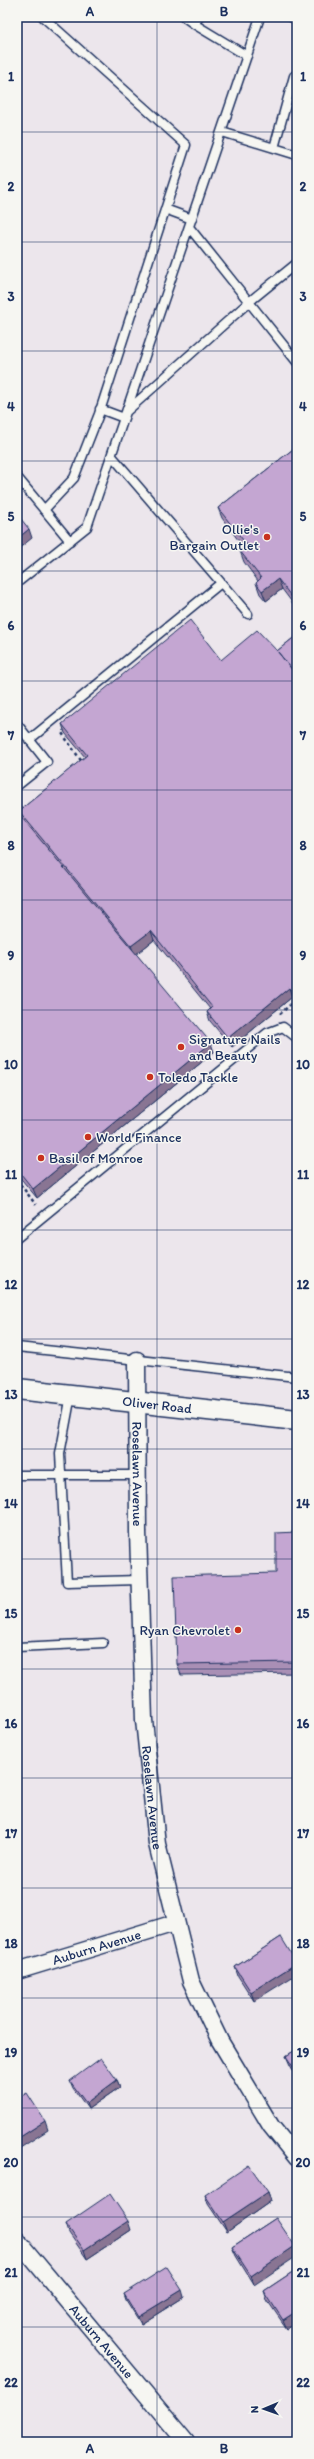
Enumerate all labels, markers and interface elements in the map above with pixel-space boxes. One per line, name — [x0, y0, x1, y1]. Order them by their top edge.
text: A — [85, 4, 95, 19]
text: B — [220, 4, 229, 19]
text: 1 — [8, 69, 14, 84]
text: 1 — [300, 69, 306, 84]
text: 2 — [8, 179, 15, 194]
text: 2 — [300, 179, 307, 194]
text: 3 — [7, 289, 15, 304]
text: 3 — [299, 289, 307, 304]
text: 4 — [7, 399, 15, 414]
text: 4 — [299, 399, 307, 414]
text: 5 — [8, 509, 15, 524]
text: 5 — [300, 509, 307, 524]
place label: Ollie's Bargain Outlet — [169, 521, 259, 554]
marker: Ollie's Bargain Outlet — [262, 532, 272, 542]
text: 6 — [8, 618, 15, 633]
text: 6 — [300, 618, 307, 633]
text: 7 — [7, 728, 15, 743]
text: 7 — [299, 728, 307, 743]
text: 8 — [7, 838, 15, 853]
text: 8 — [299, 838, 307, 853]
text: 9 — [8, 948, 15, 963]
text: 9 — [300, 948, 307, 963]
place label: Signature Nails and Beauty — [189, 1031, 281, 1064]
marker: Signature Nails and Beauty — [176, 1042, 186, 1052]
text: 10 — [4, 1057, 18, 1072]
text: 10 — [296, 1057, 310, 1072]
place label: Toledo Tackle — [158, 1069, 239, 1086]
marker: Toledo Tackle — [145, 1072, 155, 1082]
place label: World Finance — [96, 1129, 182, 1146]
marker: World Finance — [83, 1132, 93, 1142]
place label: Basil of Monroe — [49, 1150, 143, 1167]
marker: Basil of Monroe — [36, 1153, 46, 1163]
text: 11 — [5, 1167, 17, 1182]
text: 11 — [297, 1167, 309, 1182]
text: 12 — [5, 1277, 18, 1292]
text: 12 — [297, 1277, 310, 1292]
text: 13 — [4, 1387, 18, 1402]
text: 13 — [296, 1387, 310, 1402]
street label: Oliver Road — [121, 1393, 193, 1417]
street label: Roselawn Avenue — [128, 1422, 146, 1527]
text: 14 — [4, 1496, 18, 1511]
text: 14 — [296, 1496, 310, 1511]
text: 15 — [5, 1606, 18, 1621]
text: 15 — [297, 1606, 310, 1621]
place label: Ryan Chevrolet — [139, 1622, 230, 1639]
marker: Ryan Chevrolet — [233, 1625, 243, 1635]
text: 16 — [5, 1716, 18, 1731]
text: 16 — [297, 1716, 310, 1731]
street label: Roselawn Avenue — [138, 1745, 166, 1852]
text: 17 — [5, 1826, 18, 1841]
text: 17 — [297, 1826, 310, 1841]
street label: Auburn Avenue — [50, 1926, 143, 1969]
text: 18 — [4, 1936, 18, 1951]
text: 18 — [296, 1936, 310, 1951]
text: 19 — [5, 2045, 18, 2060]
text: 19 — [297, 2045, 310, 2060]
text: 20 — [4, 2155, 18, 2170]
text: 20 — [296, 2155, 310, 2170]
text: 21 — [5, 2265, 17, 2280]
text: 21 — [297, 2265, 309, 2280]
street label: Auburn Avenue — [65, 2301, 138, 2382]
text: 22 — [4, 2375, 18, 2390]
text: 22 — [296, 2375, 310, 2390]
north arrow — [244, 2389, 284, 2429]
text: N — [248, 2405, 261, 2413]
text: A — [85, 2441, 95, 2456]
text: B — [220, 2441, 229, 2456]

